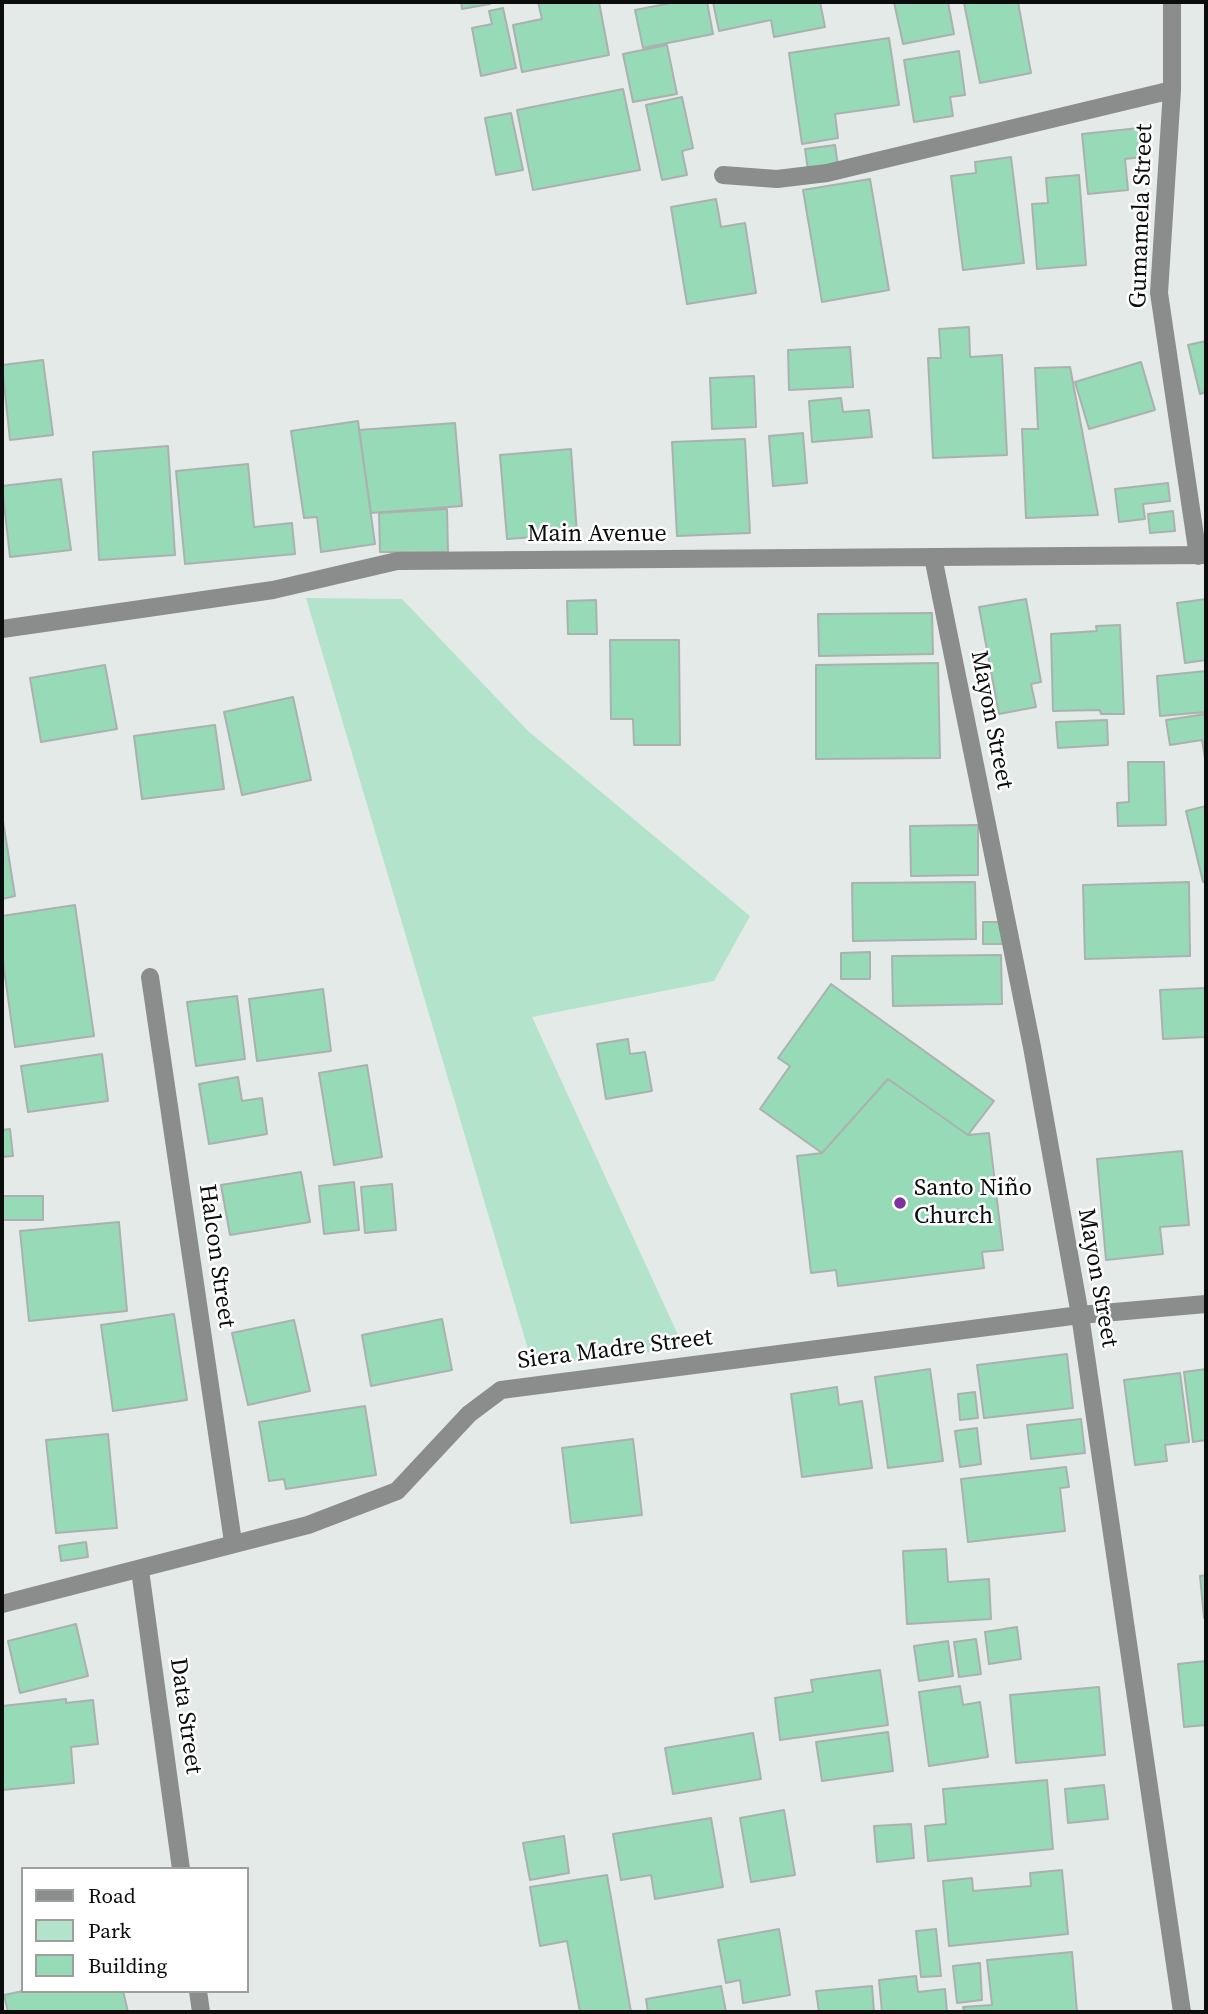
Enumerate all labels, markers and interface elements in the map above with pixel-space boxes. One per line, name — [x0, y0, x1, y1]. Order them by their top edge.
street label: Gumamela Street — [1124, 123, 1160, 309]
street label: Main Avenue — [527, 521, 667, 549]
street label: Mayon Street — [963, 648, 1019, 792]
place label: Santo Niño Church — [914, 1175, 1032, 1231]
street label: Halcon Street — [192, 1182, 240, 1330]
marker: Santo Niño Church — [892, 1195, 908, 1211]
street label: Mayon Street — [1071, 1206, 1123, 1350]
street label: Siera Madre Street — [516, 1324, 714, 1376]
street label: Data Street — [163, 1656, 207, 1776]
legend — [21, 1867, 248, 1993]
text: Road — [88, 1881, 136, 1910]
text: Park — [88, 1916, 131, 1945]
text: Building — [88, 1951, 167, 1980]

